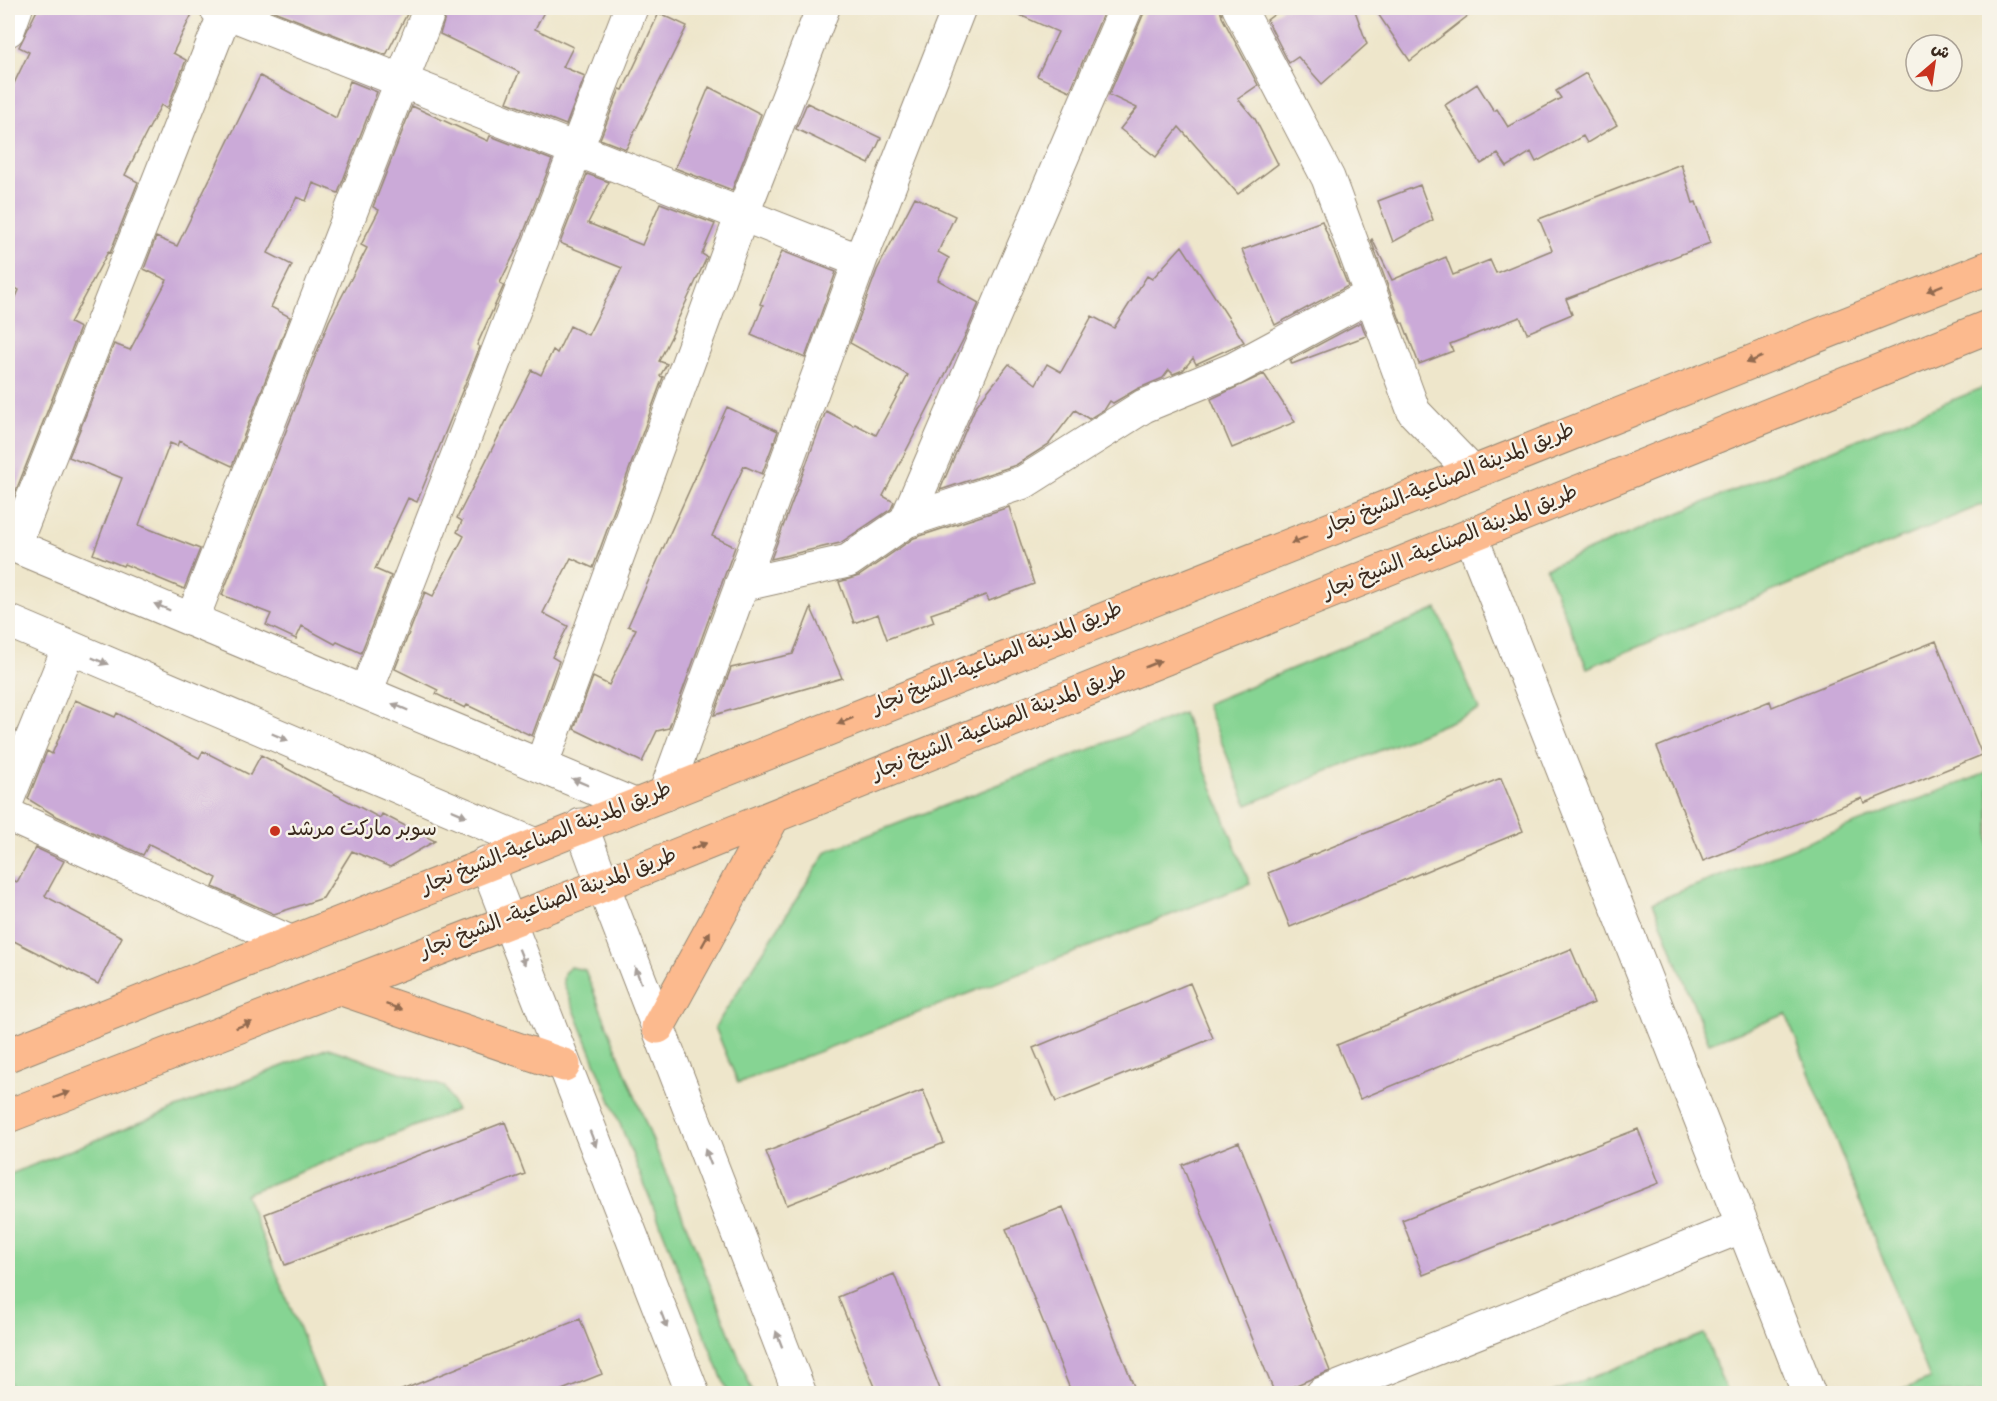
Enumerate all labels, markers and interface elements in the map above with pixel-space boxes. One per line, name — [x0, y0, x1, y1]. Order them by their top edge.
north arrow — [1904, 33, 1964, 93]
text: ش — [1927, 40, 1952, 66]
one-way arrow — [1926, 284, 1944, 293]
one-way arrow — [1745, 356, 1763, 365]
street label: طريق المدينة الصناعية-الشيخ نجار — [1319, 419, 1579, 544]
street label: طريق المدينة الصناعية- الشيخ نجار — [1318, 481, 1582, 608]
one-way arrow — [1290, 535, 1308, 545]
street label: طريق المدينة الصناعية-الشيخ نجار — [867, 598, 1127, 723]
one-way arrow — [152, 602, 170, 612]
one-way arrow — [91, 657, 109, 666]
one-way arrow — [1144, 658, 1162, 668]
street label: طريق المدينة الصناعية- الشيخ نجار — [867, 662, 1131, 789]
one-way arrow — [390, 702, 408, 712]
one-way arrow — [836, 717, 854, 726]
one-way arrow — [271, 732, 289, 742]
one-way arrow — [570, 777, 588, 787]
street label: طريق المدينة الصناعية-الشيخ نجار — [416, 778, 676, 903]
one-way arrow — [451, 808, 469, 818]
place label: سوبر ماركت مرشد — [287, 819, 437, 844]
marker: سوبر ماركت مرشد — [268, 824, 282, 838]
one-way arrow — [690, 841, 708, 850]
street label: طريق المدينة الصناعية- الشيخ نجار — [415, 844, 681, 966]
one-way arrow — [701, 930, 711, 947]
one-way arrow — [517, 949, 527, 967]
one-way arrow — [632, 966, 642, 984]
one-way arrow — [385, 1003, 403, 1012]
one-way arrow — [235, 1019, 253, 1029]
one-way arrow — [53, 1090, 71, 1099]
one-way arrow — [589, 1130, 598, 1148]
one-way arrow — [703, 1148, 712, 1166]
one-way arrow — [659, 1312, 669, 1330]
one-way arrow — [773, 1330, 783, 1348]

